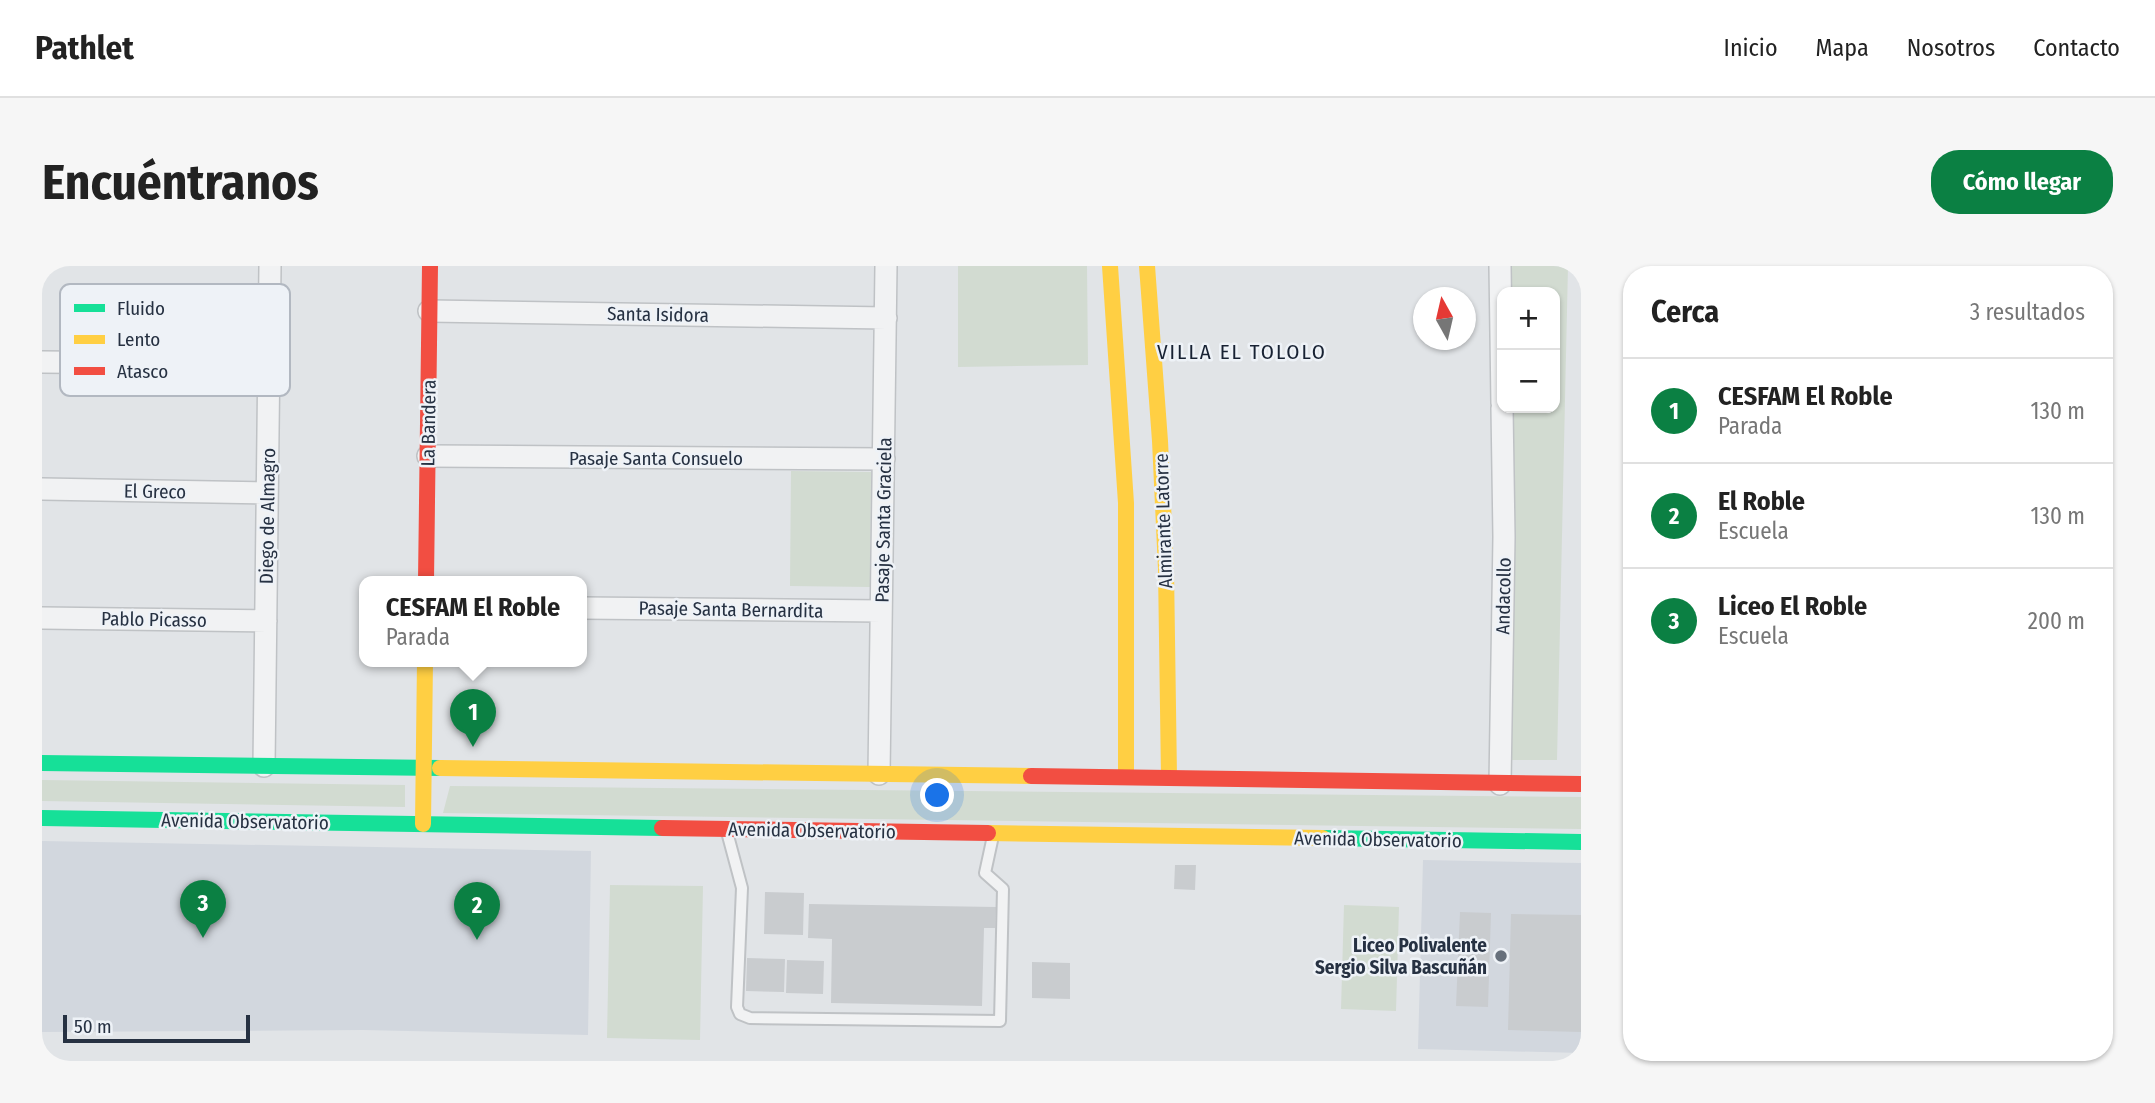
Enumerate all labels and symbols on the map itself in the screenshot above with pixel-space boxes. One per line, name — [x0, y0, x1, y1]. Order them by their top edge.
legend — [60, 284, 290, 396]
north arrow — [1413, 287, 1476, 350]
text: Fluido — [117, 297, 165, 320]
street label: Santa Isidora — [607, 302, 709, 327]
text: Lento — [117, 328, 160, 351]
district label: VILLA EL TOLOLO — [1157, 339, 1327, 365]
text: Atasco — [117, 360, 168, 383]
street label: La Bandera — [416, 379, 441, 467]
street label: Pasaje Santa Graciela — [871, 437, 896, 603]
street label: Pasaje Santa Consuelo — [569, 447, 743, 470]
street label: Diego de Almagro — [255, 448, 280, 584]
street label: Almirante Latorre — [1150, 453, 1177, 589]
street label: El Greco — [124, 479, 186, 504]
street label: Andacollo — [1491, 557, 1516, 635]
street label: Pasaje Santa Bernardita — [638, 596, 824, 623]
street label: Pablo Picasso — [101, 607, 207, 632]
pin: 1 — [450, 689, 496, 747]
your location — [920, 778, 954, 812]
street label: Avenida Observatorio — [161, 809, 329, 834]
street label: Avenida Observatorio — [728, 818, 896, 843]
street label: Avenida Observatorio — [1294, 827, 1462, 852]
pin: 3 — [180, 880, 226, 938]
pin: 2 — [454, 882, 500, 940]
place label: Liceo Polivalente Sergio Silva Bascuñán — [1315, 934, 1487, 979]
marker: Liceo Polivalente Sergio Silva Bascuñán — [1493, 948, 1509, 964]
scale bar — [63, 1012, 250, 1044]

